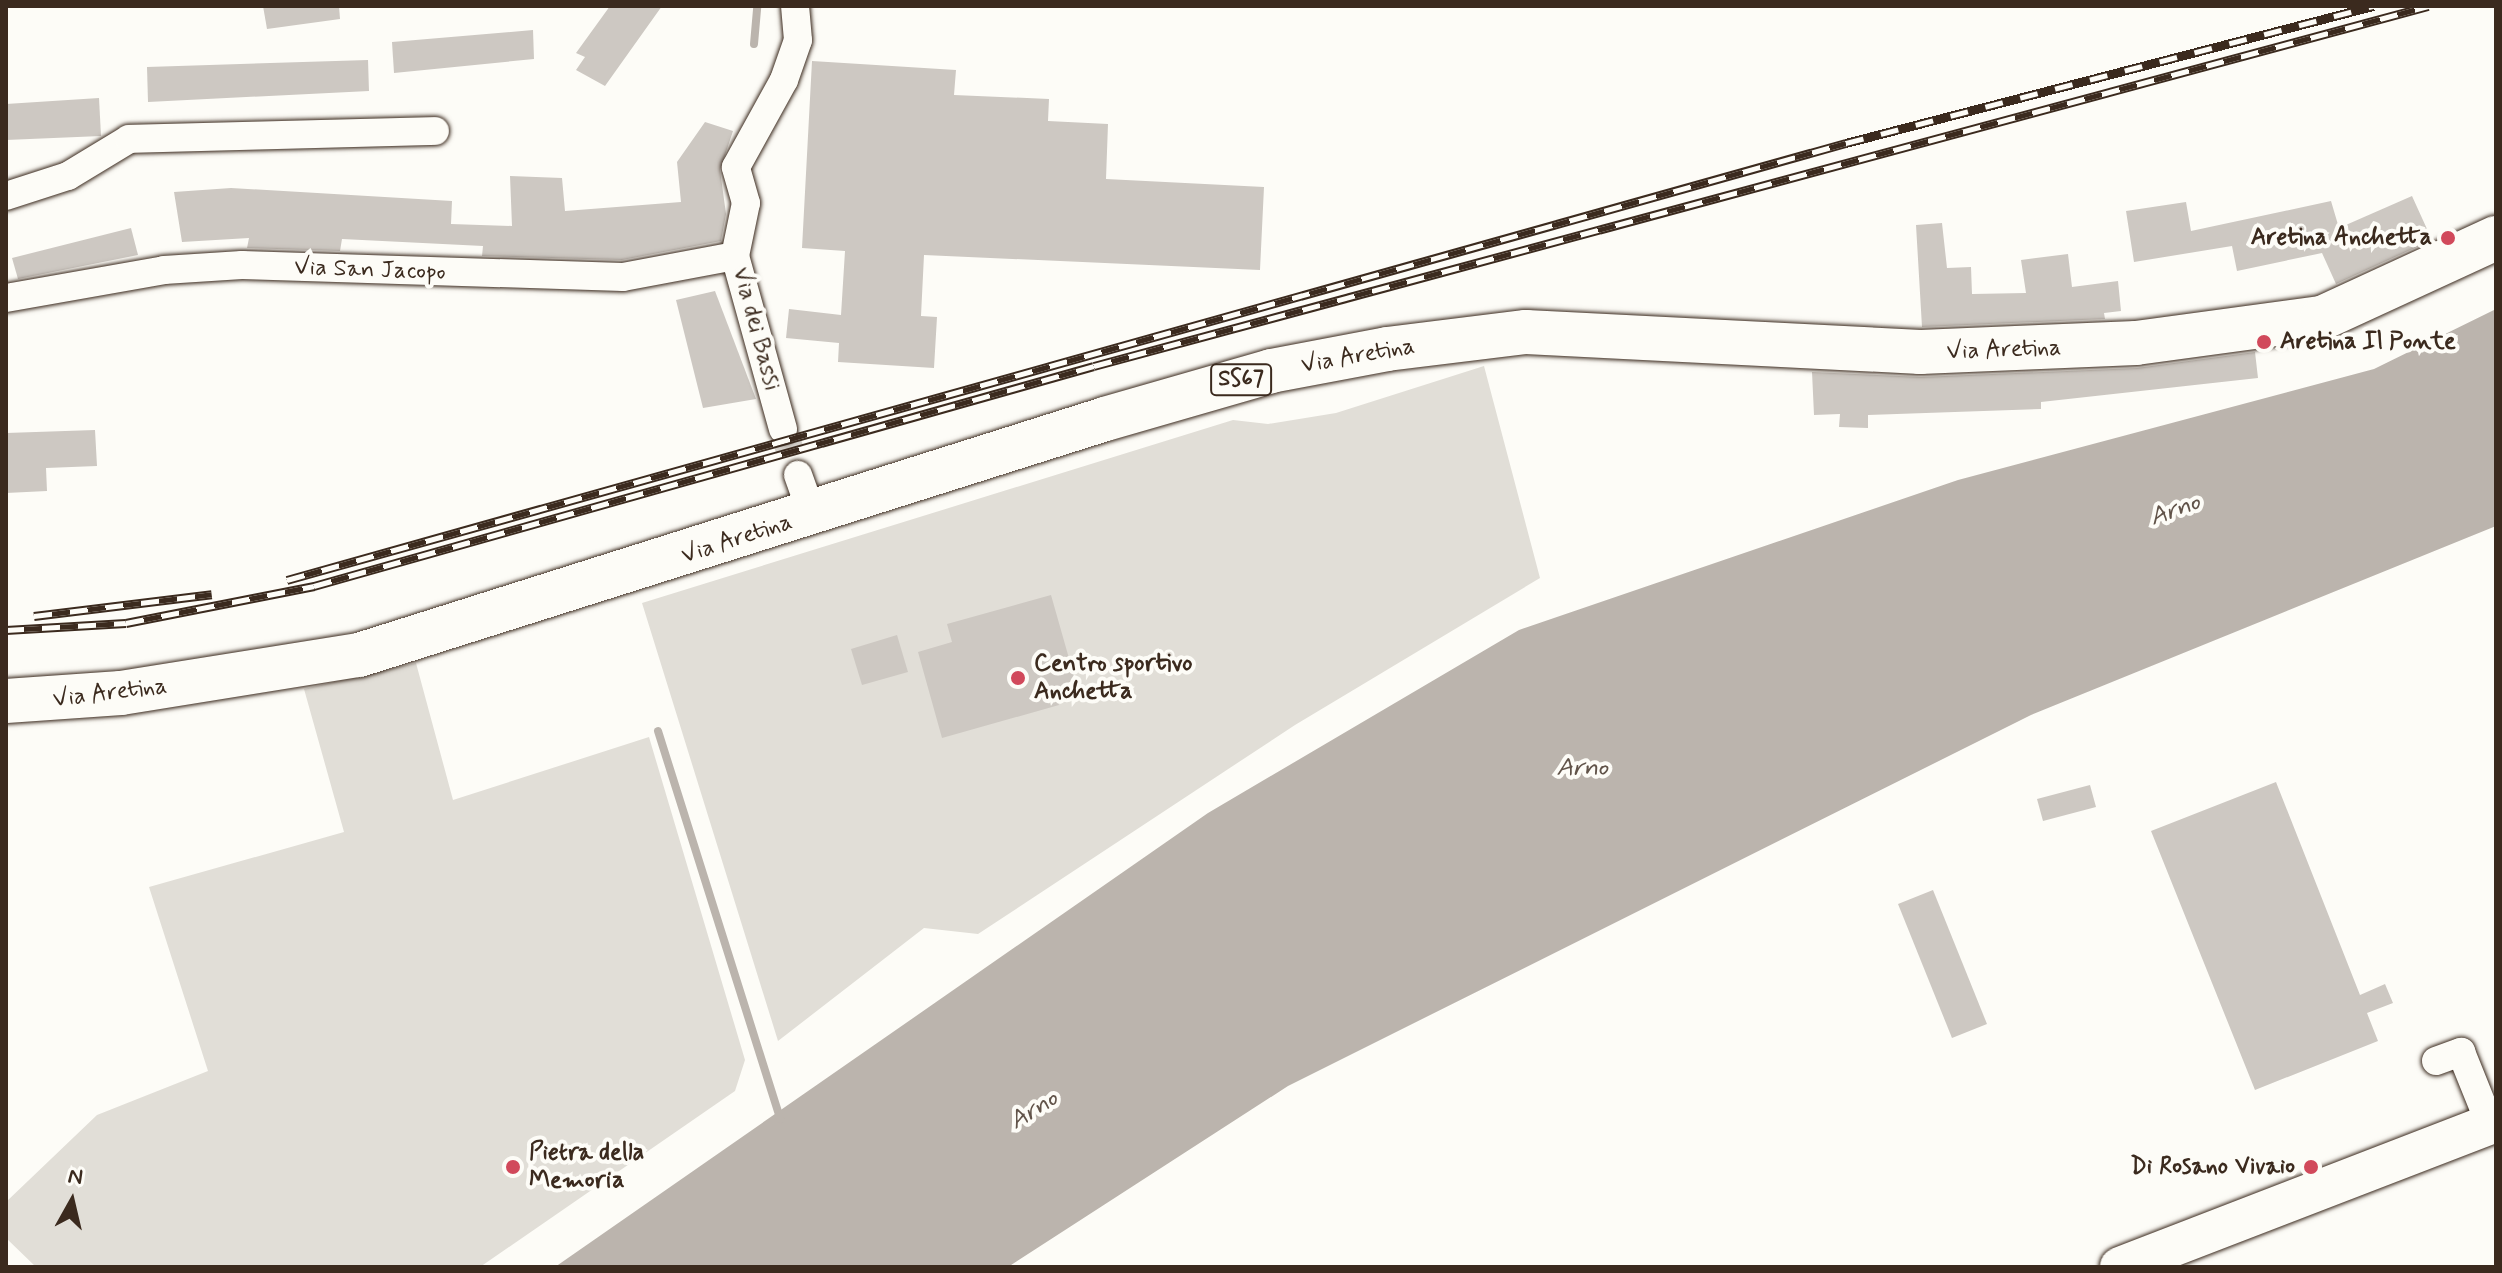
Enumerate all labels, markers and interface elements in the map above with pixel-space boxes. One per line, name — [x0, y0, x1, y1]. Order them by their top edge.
place label: Aretina Anchetta — [2250, 224, 2432, 252]
marker: Aretina Anchetta — [2439, 229, 2457, 247]
street label: Via San Jacopo — [294, 253, 446, 287]
street label: Via dei Bassi — [726, 264, 786, 394]
place label: Aretina Il Ponte — [2280, 328, 2445, 356]
street label: Via Aretina — [1298, 332, 1418, 380]
marker: Aretina Il Ponte — [2255, 333, 2273, 351]
street label: Via Aretina — [1946, 334, 2062, 366]
road number: SS67 — [1209, 362, 1273, 398]
water label: Arno — [2145, 488, 2205, 534]
street label: Via Aretina — [677, 507, 797, 571]
place label: Centro sportivo Anchetta — [1034, 650, 1192, 706]
marker: Centro sportivo Anchetta — [1009, 669, 1027, 687]
street label: Via Aretina — [51, 672, 169, 714]
water label: Arno — [1556, 753, 1608, 785]
water label: Arno — [1004, 1084, 1064, 1138]
place label: Pietra della Memoria — [529, 1139, 644, 1195]
place label: Di Rosano Vivaio — [2126, 1153, 2295, 1181]
marker: Pietra della Memoria — [504, 1158, 522, 1176]
marker: Di Rosano Vivaio — [2302, 1158, 2320, 1176]
north arrow — [32, 1161, 112, 1241]
text: N — [66, 1162, 85, 1192]

